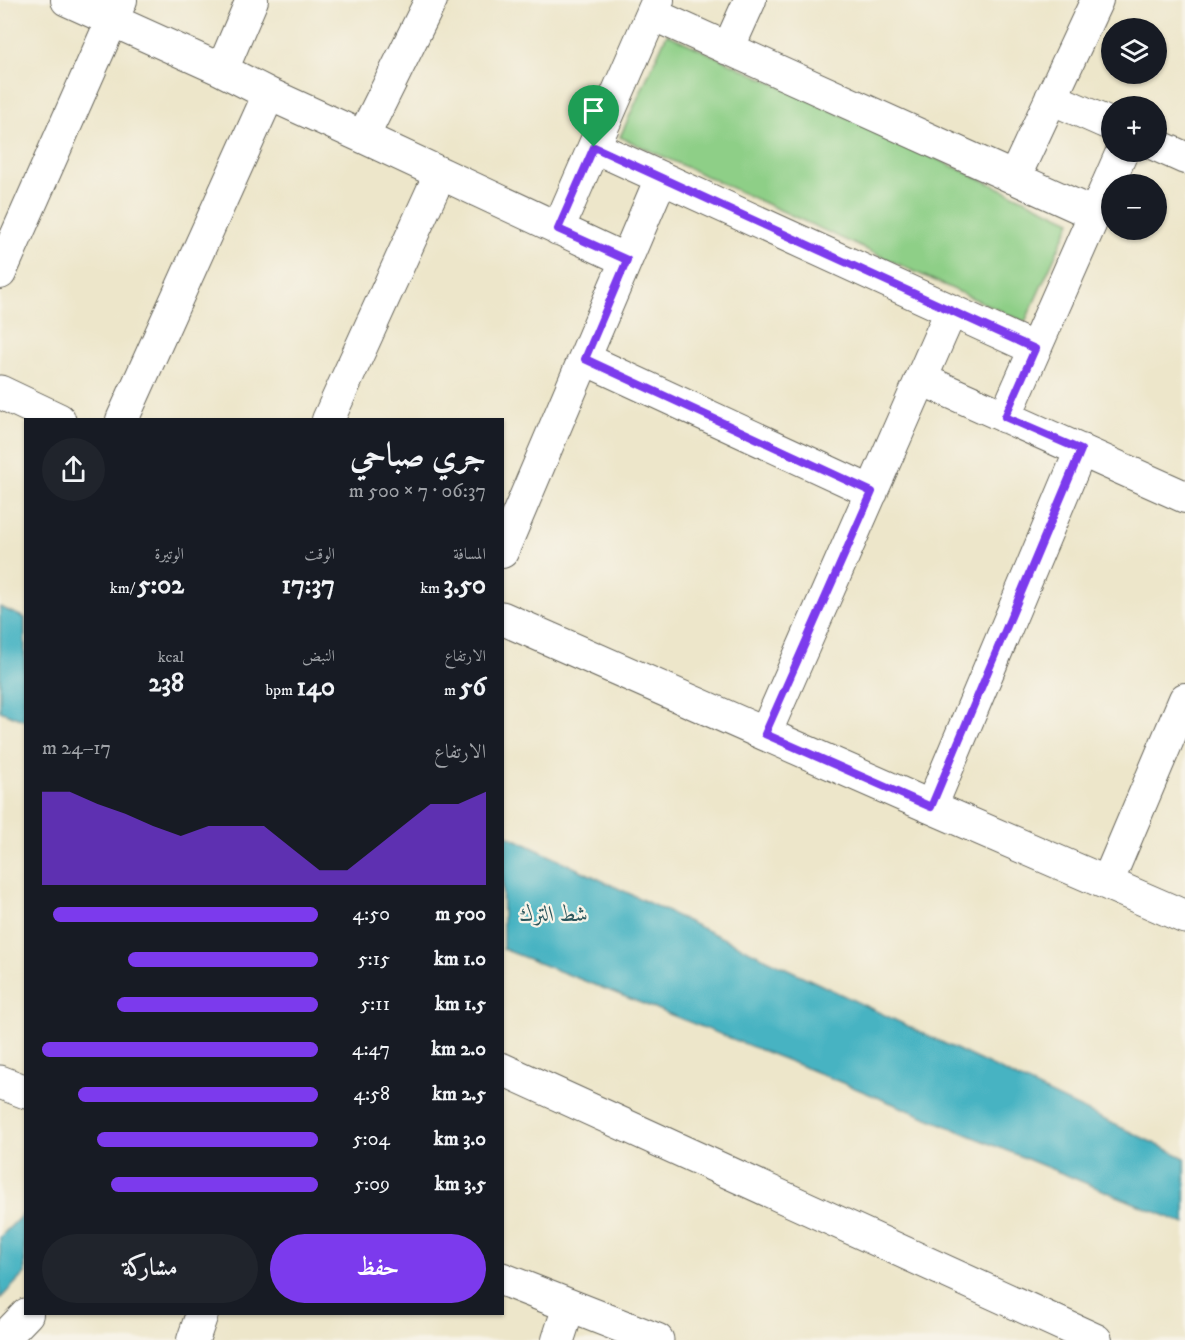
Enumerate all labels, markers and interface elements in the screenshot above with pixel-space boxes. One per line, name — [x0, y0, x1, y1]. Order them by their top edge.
map controls — [1101, 18, 1167, 240]
button: layers — [1101, 18, 1167, 84]
pin — [568, 85, 619, 147]
icon: arrive — [577, 94, 610, 127]
button: + — [1101, 96, 1167, 162]
button: − — [1101, 174, 1167, 240]
text: جري صباحي — [350, 436, 486, 477]
button: share — [42, 438, 105, 501]
text: 06:37 · 7 × 500 m — [349, 479, 486, 504]
text: الوتيرة — [154, 544, 184, 564]
text: الوقت — [304, 544, 335, 564]
text: المسافة — [453, 544, 486, 564]
text: 5:02 — [138, 569, 184, 602]
text: 17:37 — [282, 569, 335, 602]
text: 3.50 — [444, 569, 486, 602]
text: /km — [110, 578, 138, 598]
text: km — [420, 578, 444, 598]
text: النبض — [302, 646, 335, 666]
text: الارتفاع — [444, 646, 486, 666]
text: kcal — [158, 647, 184, 667]
text: 238 — [149, 667, 184, 700]
text: 140 — [296, 671, 335, 704]
text: 56 — [460, 671, 486, 704]
text: bpm — [266, 680, 296, 700]
text: m — [444, 680, 460, 700]
text: 17–24 m — [42, 736, 111, 761]
text: الارتفاع — [434, 740, 486, 765]
water label: شط الترك — [519, 901, 589, 928]
text: 4:50 — [353, 902, 390, 927]
text: 500 m — [435, 902, 486, 927]
text: 5:15 — [358, 947, 390, 972]
text: 1.0 km — [434, 947, 486, 972]
text: 5:11 — [360, 992, 390, 1017]
text: 1.5 km — [435, 992, 486, 1017]
text: 4:47 — [352, 1037, 390, 1062]
text: 2.0 km — [431, 1037, 486, 1062]
text: 4:58 — [353, 1082, 390, 1107]
text: 2.5 km — [432, 1082, 486, 1107]
text: 5:04 — [353, 1127, 390, 1152]
text: 3.0 km — [434, 1127, 486, 1152]
text: 5:09 — [354, 1172, 390, 1197]
text: 3.5 km — [435, 1172, 486, 1197]
button: مشاركة — [42, 1234, 258, 1303]
button: حفظ — [270, 1234, 486, 1303]

